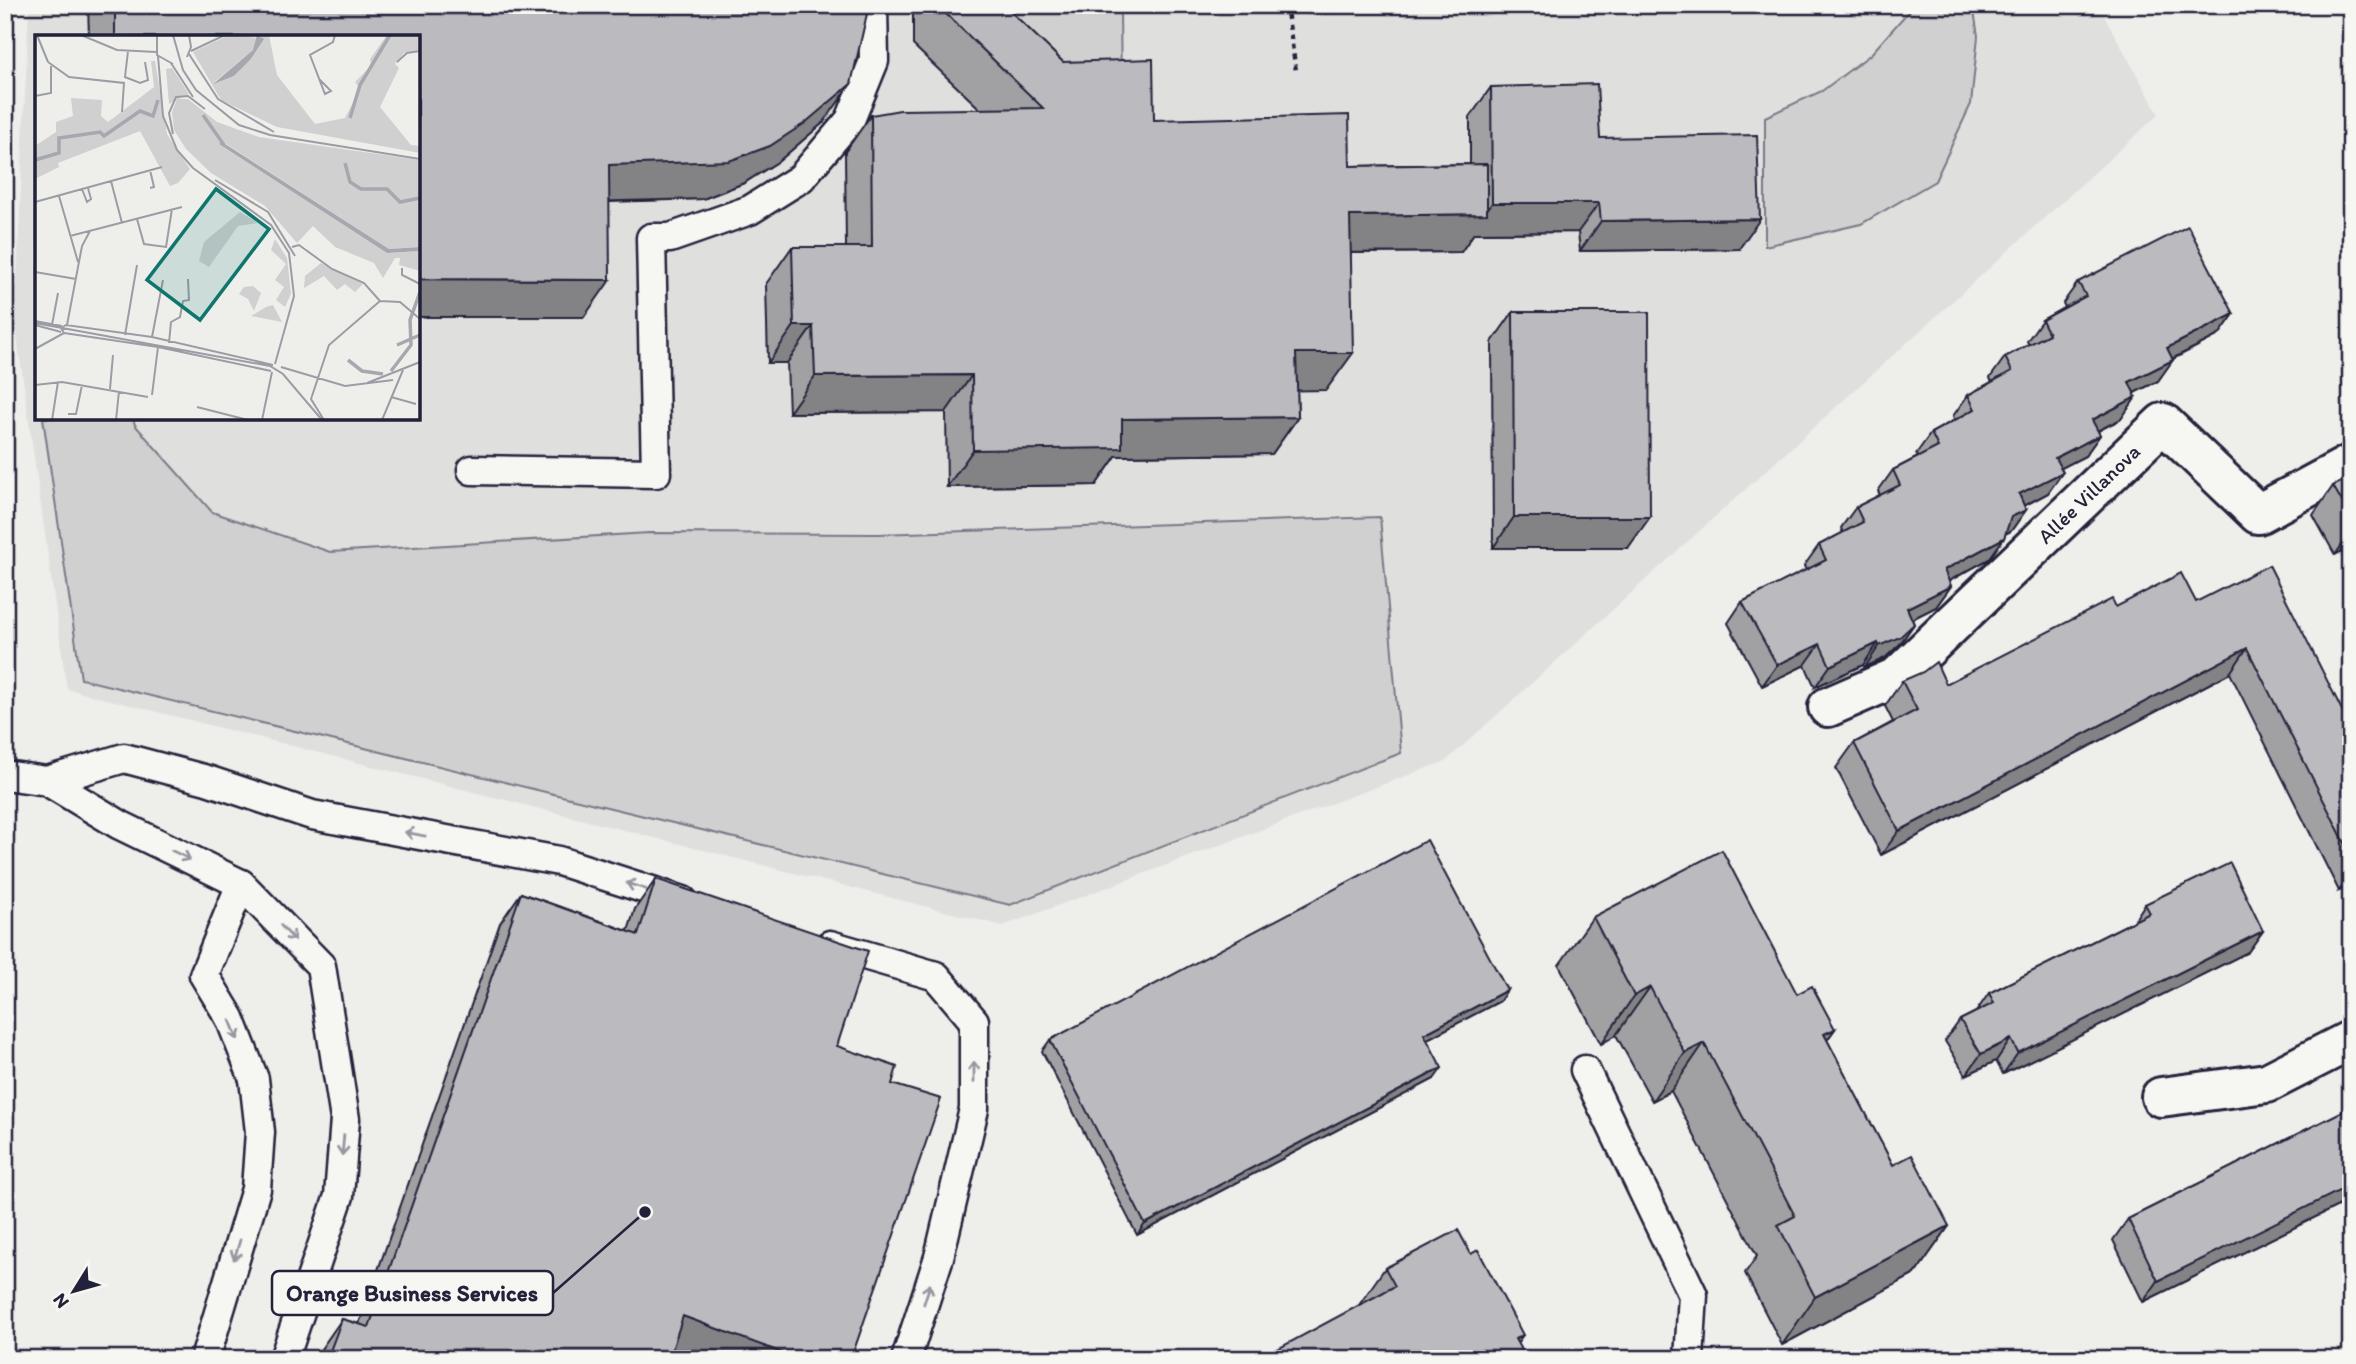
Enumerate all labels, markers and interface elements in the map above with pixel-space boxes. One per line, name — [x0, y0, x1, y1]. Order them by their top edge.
inset map — [35, 35, 420, 420]
street label: Allée Villanova — [2032, 439, 2145, 549]
one-way arrow — [404, 827, 427, 840]
one-way arrow — [170, 848, 191, 862]
one-way arrow — [626, 878, 648, 891]
one-way arrow — [280, 924, 297, 941]
one-way arrow — [229, 1018, 242, 1040]
one-way arrow — [967, 1061, 981, 1084]
one-way arrow — [336, 1134, 349, 1156]
one-way arrow — [230, 1239, 243, 1261]
north arrow — [38, 1256, 108, 1326]
callout: Orange Business Services — [272, 1271, 553, 1315]
text: Orange Business Services — [286, 1279, 538, 1307]
one-way arrow — [921, 1283, 934, 1305]
text: N — [48, 1289, 74, 1313]

